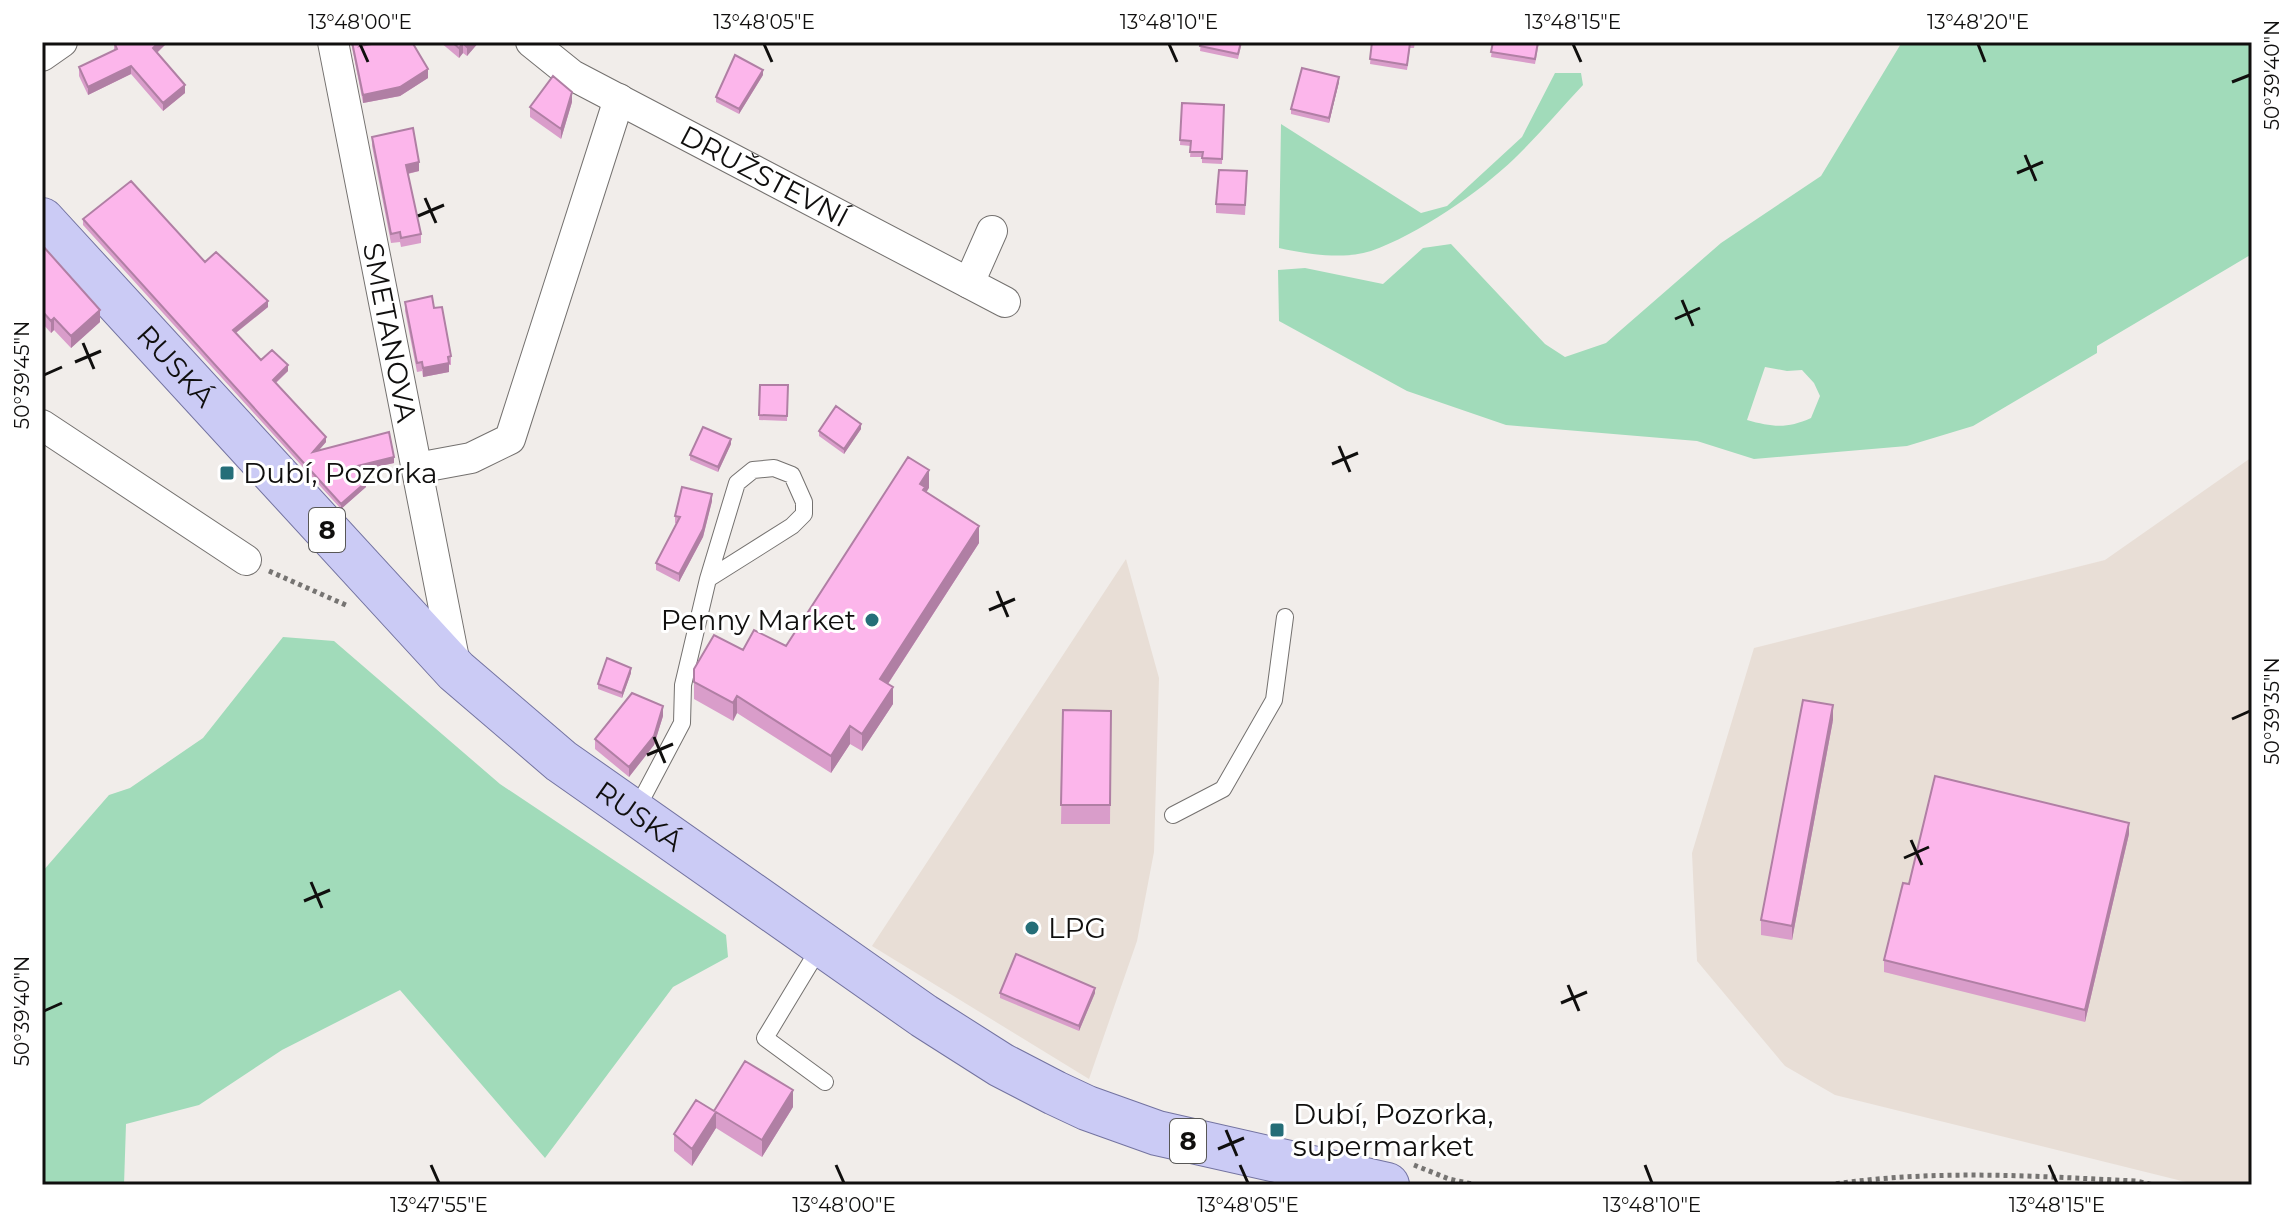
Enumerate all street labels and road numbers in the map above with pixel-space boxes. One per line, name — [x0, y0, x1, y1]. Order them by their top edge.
street label: DRUŽSTEVNÍ — [674, 118, 855, 234]
street label: SMETANOVA — [356, 240, 424, 426]
street label: RUSKÁ — [130, 318, 222, 414]
road number: 8 — [309, 508, 345, 552]
street label: RUSKÁ — [589, 774, 690, 859]
road number: 8 — [1170, 1119, 1206, 1163]

